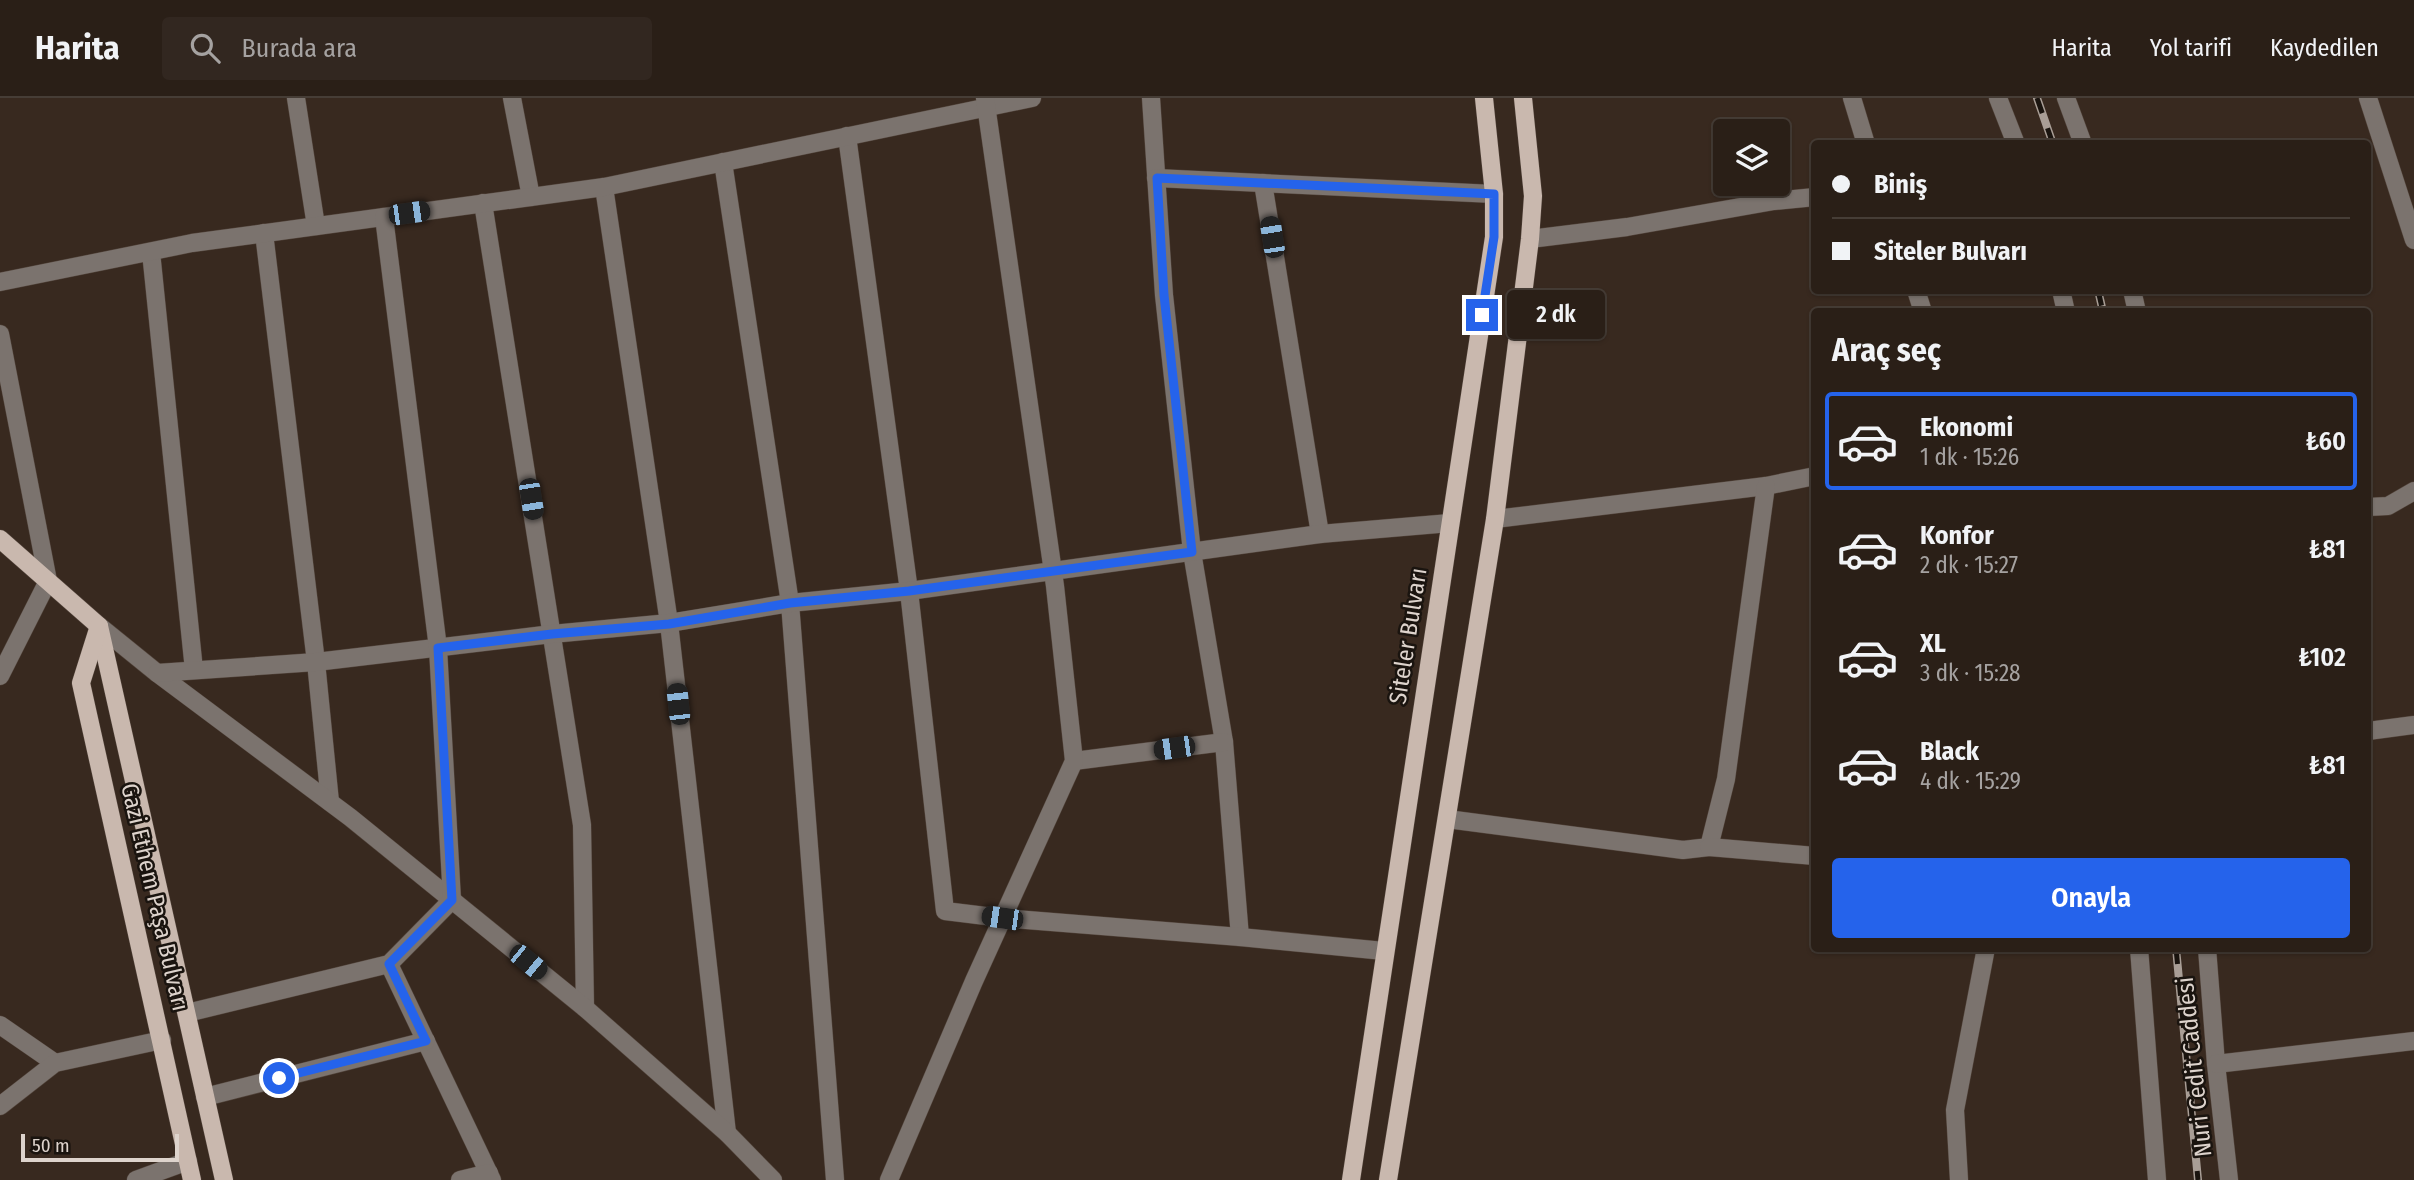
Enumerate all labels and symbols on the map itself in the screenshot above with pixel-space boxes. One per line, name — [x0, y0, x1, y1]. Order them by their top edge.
car — [387, 200, 432, 226]
car — [1259, 215, 1286, 259]
callout: 2 dk — [1506, 290, 1604, 340]
route end — [1466, 299, 1498, 331]
car — [518, 477, 545, 521]
street label: Siteler Bulvarı — [1383, 566, 1433, 706]
car — [666, 682, 691, 726]
car — [1152, 735, 1197, 761]
street label: Gazi Ethem Paşa Bulvarı — [115, 780, 195, 1014]
car — [980, 905, 1025, 931]
car — [506, 941, 551, 983]
street label: Nuri Cedit Caddesi — [2171, 976, 2217, 1158]
route start — [263, 1062, 295, 1094]
scale bar — [21, 1131, 178, 1163]

